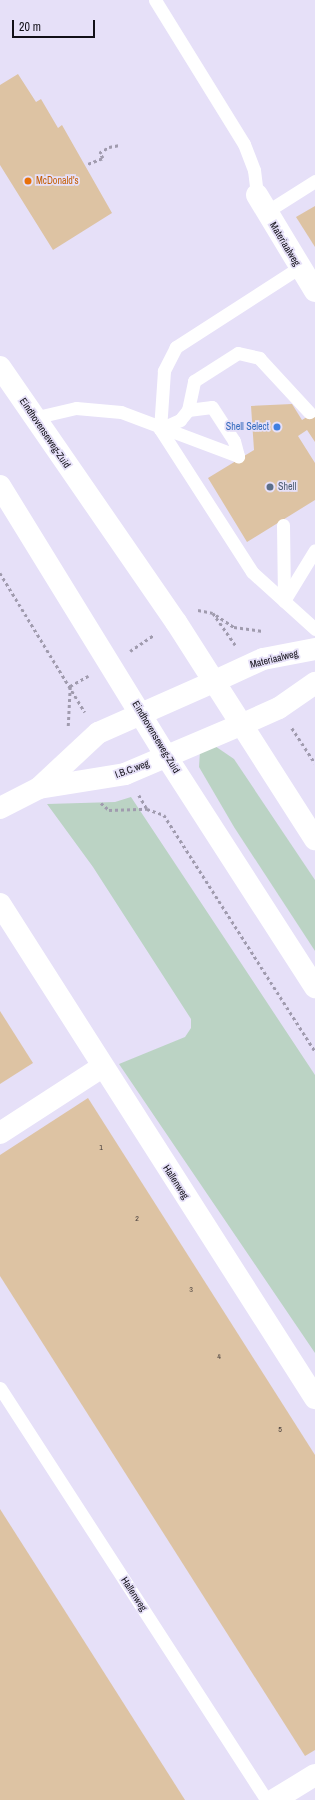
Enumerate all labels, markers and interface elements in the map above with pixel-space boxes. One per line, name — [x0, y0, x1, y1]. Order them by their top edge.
scale bar — [14, 12, 97, 38]
text: 20 m — [19, 19, 41, 35]
place label: McDonald's — [36, 175, 79, 187]
marker: McDonald's — [23, 176, 33, 186]
street label: Materiaalweg — [267, 220, 303, 268]
street label: Eindhovenseweg-Zuid — [17, 396, 73, 470]
place label: Shell Select — [226, 421, 269, 433]
marker: Shell Select — [272, 422, 282, 432]
place label: Shell — [278, 481, 296, 493]
marker: Shell — [265, 482, 275, 492]
street label: Materiaalweg — [249, 647, 299, 671]
street label: Eindhovenseweg-Zuid — [130, 699, 182, 775]
street label: I.B.C.weg — [113, 757, 151, 781]
house number: 1 — [99, 1143, 103, 1153]
street label: Hallenweg — [161, 1163, 191, 1201]
house number: 2 — [135, 1214, 139, 1224]
house number: 3 — [189, 1285, 193, 1295]
house number: 4 — [217, 1352, 221, 1362]
house number: 5 — [278, 1425, 282, 1435]
street label: Hallenweg — [119, 1575, 149, 1613]

